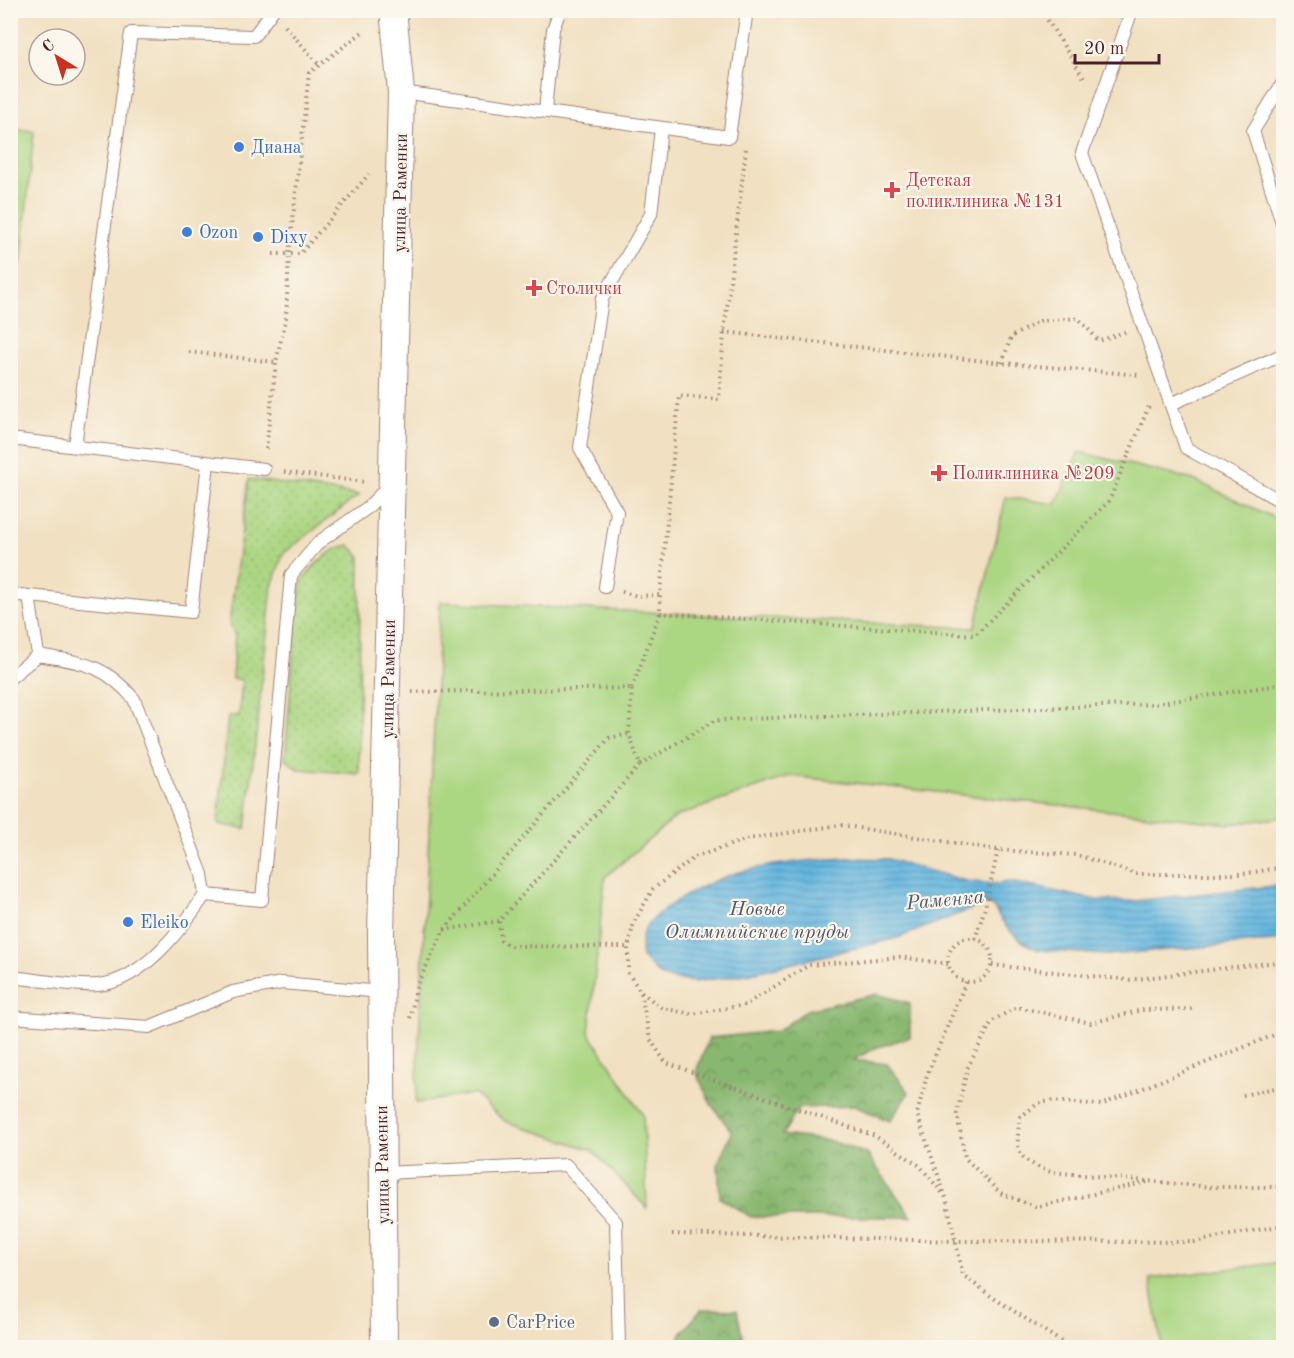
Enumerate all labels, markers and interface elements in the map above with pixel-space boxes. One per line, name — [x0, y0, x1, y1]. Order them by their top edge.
north arrow — [27, 27, 87, 87]
scale bar — [1075, 27, 1159, 65]
text: С — [40, 37, 58, 56]
text: 20 m — [1084, 40, 1124, 58]
street label: улица Раменки — [391, 133, 411, 253]
place label: Диана — [251, 139, 302, 157]
marker: Диана — [232, 140, 246, 154]
place label: Детская поликлиника №131 — [906, 172, 1064, 211]
marker: Детская поликлиника №131 — [883, 181, 901, 199]
place label: Ozon — [199, 224, 238, 242]
marker: Ozon — [180, 225, 194, 239]
place label: Dixy — [270, 229, 308, 247]
marker: Dixy — [251, 230, 265, 244]
place label: Столички — [546, 280, 622, 298]
marker: Столички — [527, 281, 541, 295]
marker: Поликлиника №209 — [930, 464, 948, 482]
place label: Поликлиника №209 — [952, 465, 1115, 483]
street label: улица Раменки — [379, 619, 399, 739]
water label: Раменка — [904, 888, 985, 914]
water label: Новые Олимпийские пруды — [665, 900, 850, 943]
place label: Eleiko — [140, 914, 189, 932]
marker: Eleiko — [121, 915, 135, 929]
street label: улица Раменки — [373, 1105, 393, 1225]
place label: CarPrice — [506, 1314, 575, 1332]
marker: CarPrice — [487, 1315, 501, 1329]

